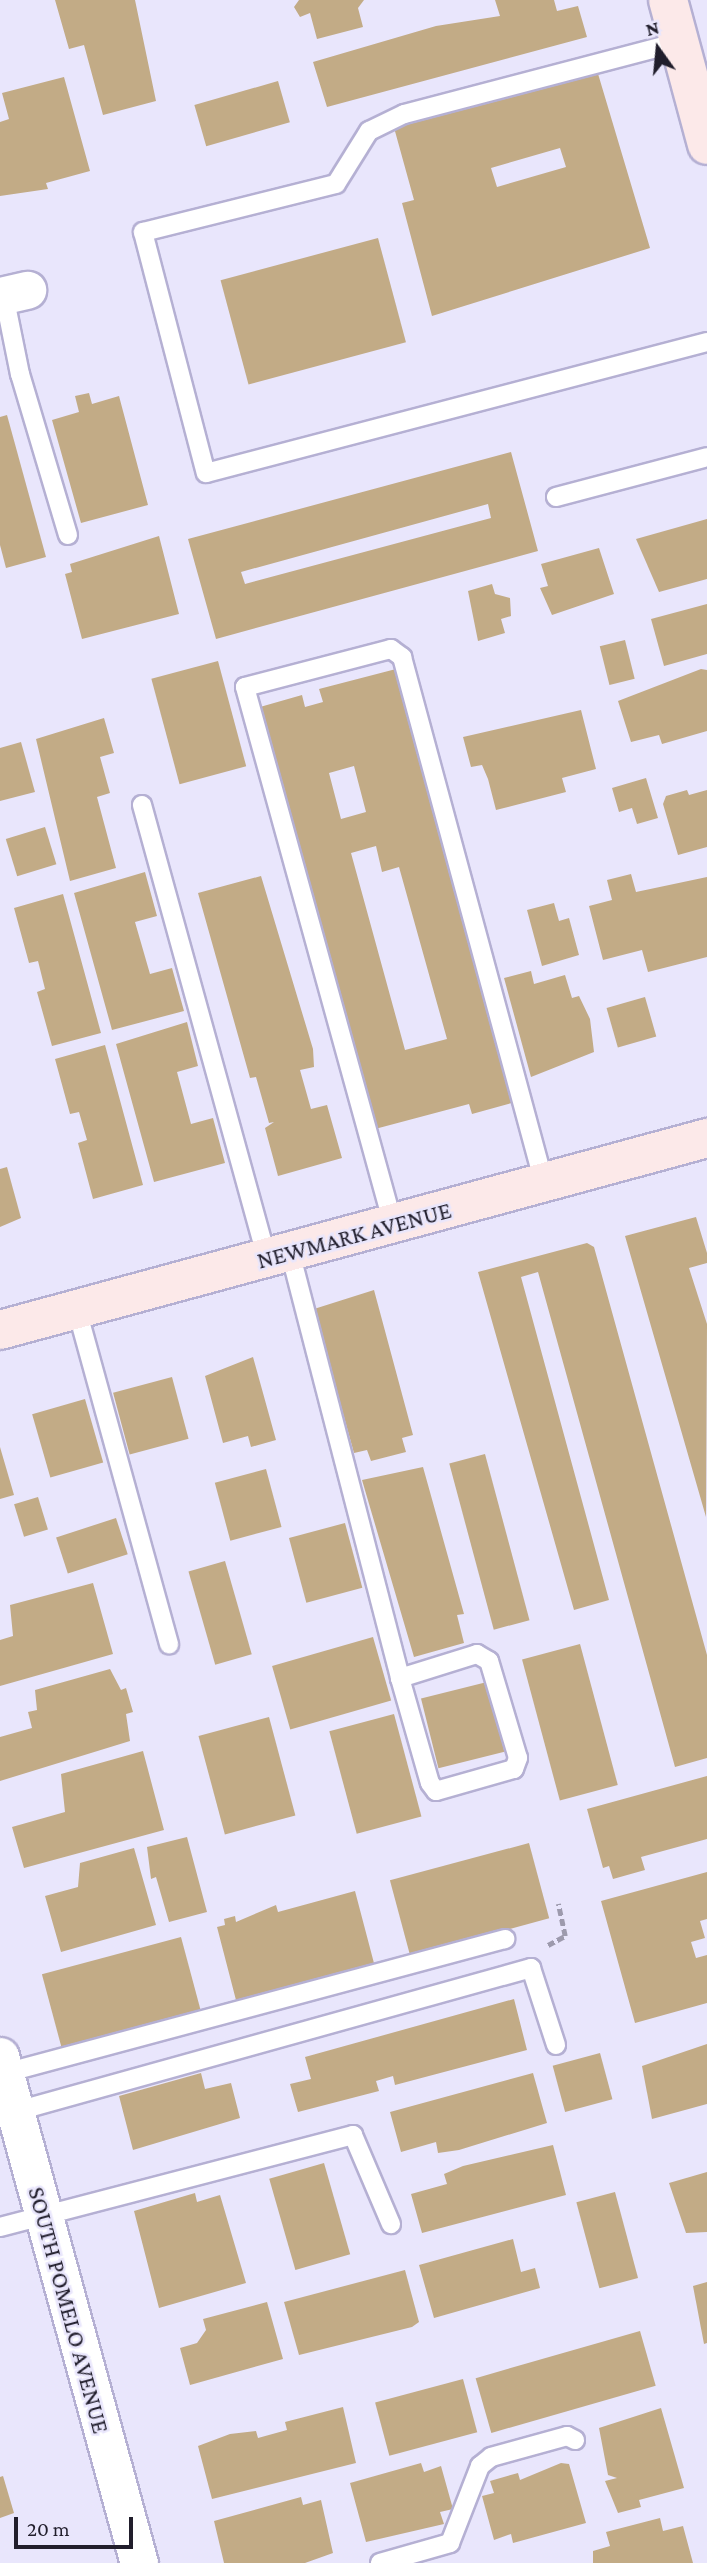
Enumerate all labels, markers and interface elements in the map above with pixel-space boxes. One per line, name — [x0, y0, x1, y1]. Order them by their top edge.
north arrow — [623, 14, 693, 84]
text: N — [643, 16, 661, 40]
street label: NEWMARK AVENUE — [254, 1195, 454, 1275]
street label: SOUTH POMELO AVENUE — [22, 2184, 116, 2436]
scale bar — [18, 2504, 136, 2548]
text: 20 m — [27, 2517, 70, 2541]

